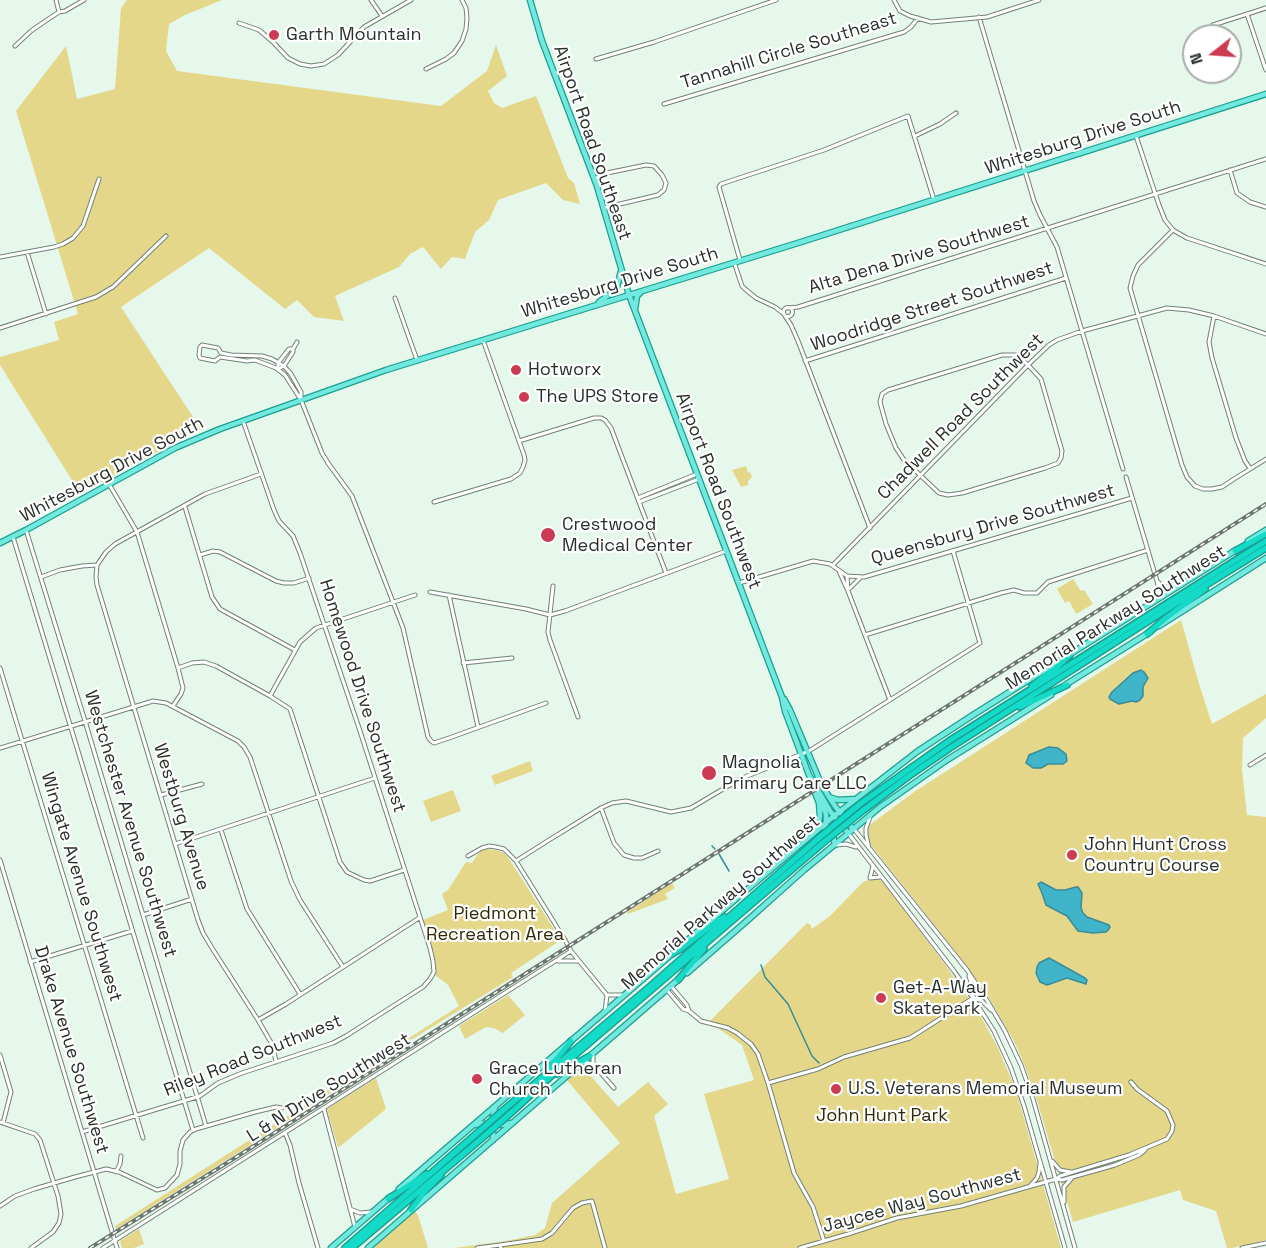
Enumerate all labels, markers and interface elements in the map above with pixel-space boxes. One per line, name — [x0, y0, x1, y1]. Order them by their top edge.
street label: Tannahill Circle Southeast — [678, 8, 900, 94]
place label: Garth Mountain — [286, 24, 421, 46]
north arrow — [1182, 24, 1242, 84]
marker: Garth Mountain — [267, 28, 281, 42]
street label: Airport Road Southeast — [548, 43, 636, 243]
text: N — [1185, 51, 1208, 67]
street label: Whitesburg Drive South — [982, 96, 1184, 180]
street label: Alta Dena Drive Southwest — [806, 211, 1032, 299]
street label: Whitesburg Drive South — [519, 243, 721, 323]
street label: Woodridge Street Southwest — [808, 258, 1056, 356]
street label: Chadwell Road Southwest — [873, 329, 1049, 505]
place label: Hotworx — [528, 359, 602, 381]
marker: Hotworx — [509, 363, 523, 377]
place label: The UPS Store — [536, 386, 659, 408]
marker: The UPS Store — [517, 390, 531, 404]
street label: Airport Road Southwest — [671, 390, 765, 592]
street label: Whitesburg Drive South — [17, 412, 207, 528]
street label: Queensbury Drive Southwest — [869, 480, 1117, 570]
place label: Crestwood Medical Center — [562, 514, 693, 556]
marker: Crestwood Medical Center — [539, 526, 557, 544]
street label: Memorial Parkway Southwest — [1002, 541, 1230, 695]
street label: Homewood Drive Southwest — [314, 577, 410, 815]
street label: Westchester Avenue Southwest — [79, 688, 181, 960]
street label: Westburg Avenue — [148, 741, 214, 893]
place label: Magnolia Primary Care LLC — [722, 752, 867, 795]
marker: Magnolia Primary Care LLC — [700, 764, 718, 782]
street label: Wingate Avenue Southwest — [36, 770, 126, 1004]
street label: Memorial Parkway Southwest — [617, 811, 825, 995]
place label: John Hunt Cross Country Course — [1084, 834, 1227, 876]
marker: John Hunt Cross Country Course — [1065, 848, 1079, 862]
park label: Piedmont Recreation Area — [426, 903, 564, 946]
street label: Drake Avenue Southwest — [29, 943, 113, 1157]
place label: Get-A-Way Skatepark — [893, 977, 987, 1020]
marker: Get-A-Way Skatepark — [874, 991, 888, 1005]
street label: Riley Road Southwest — [161, 1010, 345, 1102]
street label: L & N Drive Southwest — [243, 1029, 415, 1147]
place label: Grace Lutheran Church — [489, 1058, 622, 1100]
marker: Grace Lutheran Church — [470, 1072, 484, 1086]
place label: U.S. Veterans Memorial Museum — [848, 1078, 1122, 1100]
marker: U.S. Veterans Memorial Museum — [829, 1082, 843, 1096]
park label: John Hunt Park — [816, 1105, 948, 1127]
street label: Jaycee Way Southwest — [821, 1164, 1023, 1238]

